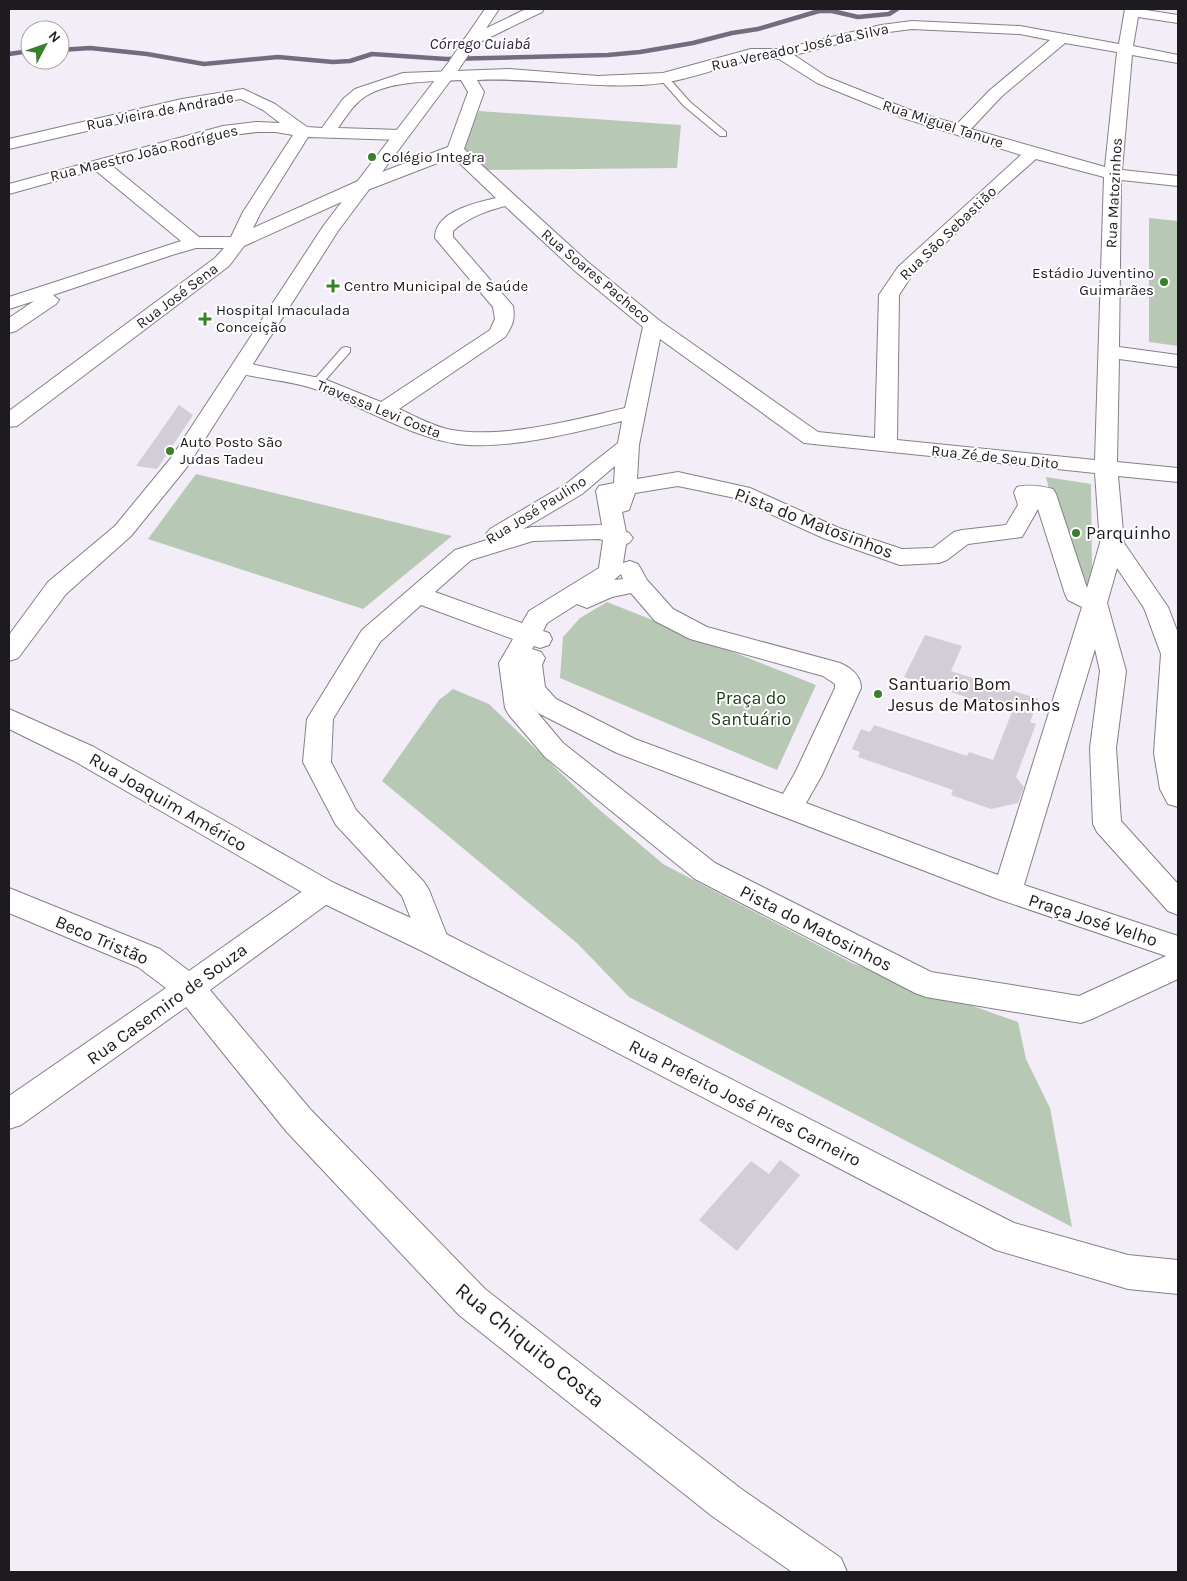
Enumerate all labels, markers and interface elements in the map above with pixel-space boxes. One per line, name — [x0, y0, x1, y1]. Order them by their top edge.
street label: Rua Vereador José da Silva — [710, 19, 890, 75]
north arrow — [20, 20, 70, 70]
text: N — [45, 27, 64, 46]
water label: Córrego Cuiabá — [430, 34, 530, 53]
street label: Rua Vieira de Andrade — [85, 88, 235, 134]
street label: Rua Miguel Tanure — [880, 96, 1006, 152]
street label: Rua Maestro João Rodrígues — [48, 121, 240, 185]
street label: Rua Matozinhos — [1102, 137, 1126, 249]
place label: Colégio Integra — [382, 148, 485, 166]
marker: Colégio Integra — [366, 151, 378, 163]
street label: Rua São Sebastião — [896, 182, 1000, 284]
street label: Rua Soares Pacheco — [538, 225, 654, 327]
street label: Rua José Sena — [133, 259, 221, 333]
place label: Estádio Juventino Guimarães — [1032, 264, 1154, 299]
marker: Estádio Juventino Guimarães — [1158, 276, 1170, 288]
place label: Centro Municipal de Saúde — [344, 277, 528, 295]
marker: Centro Municipal de Saúde — [326, 279, 340, 293]
place label: Hospital Imaculada Conceição — [216, 301, 350, 336]
marker: Hospital Imaculada Conceição — [198, 312, 212, 326]
street label: Travessa Levi Costa — [314, 376, 444, 442]
place label: Auto Posto São Judas Tadeu — [180, 433, 282, 468]
street label: Rua Zé de Seu Dito — [930, 441, 1060, 473]
marker: Auto Posto São Judas Tadeu — [164, 445, 176, 457]
street label: Rua José Paulino — [482, 472, 590, 548]
street label: Pista do Matosinhos — [732, 483, 896, 563]
place label: Parquinho — [1086, 522, 1171, 544]
marker: Parquinho — [1070, 527, 1082, 539]
place label: Santuario Bom Jesus de Matosinhos — [888, 673, 1060, 716]
park label: Praça do Santuário — [711, 687, 791, 730]
marker: Santuario Bom Jesus de Matosinhos — [872, 688, 884, 700]
street label: Rua Joaquim Américo — [85, 748, 251, 856]
street label: Pista do Matosinhos — [736, 880, 896, 976]
street label: Praça José Velho — [1026, 889, 1160, 951]
street label: Beco Tristão — [52, 910, 152, 970]
street label: Rua Casemiro de Souza — [83, 938, 251, 1070]
street label: Rua Prefeito José Pires Carneiro — [625, 1035, 865, 1171]
street label: Rua Chiquito Costa — [451, 1278, 609, 1412]

